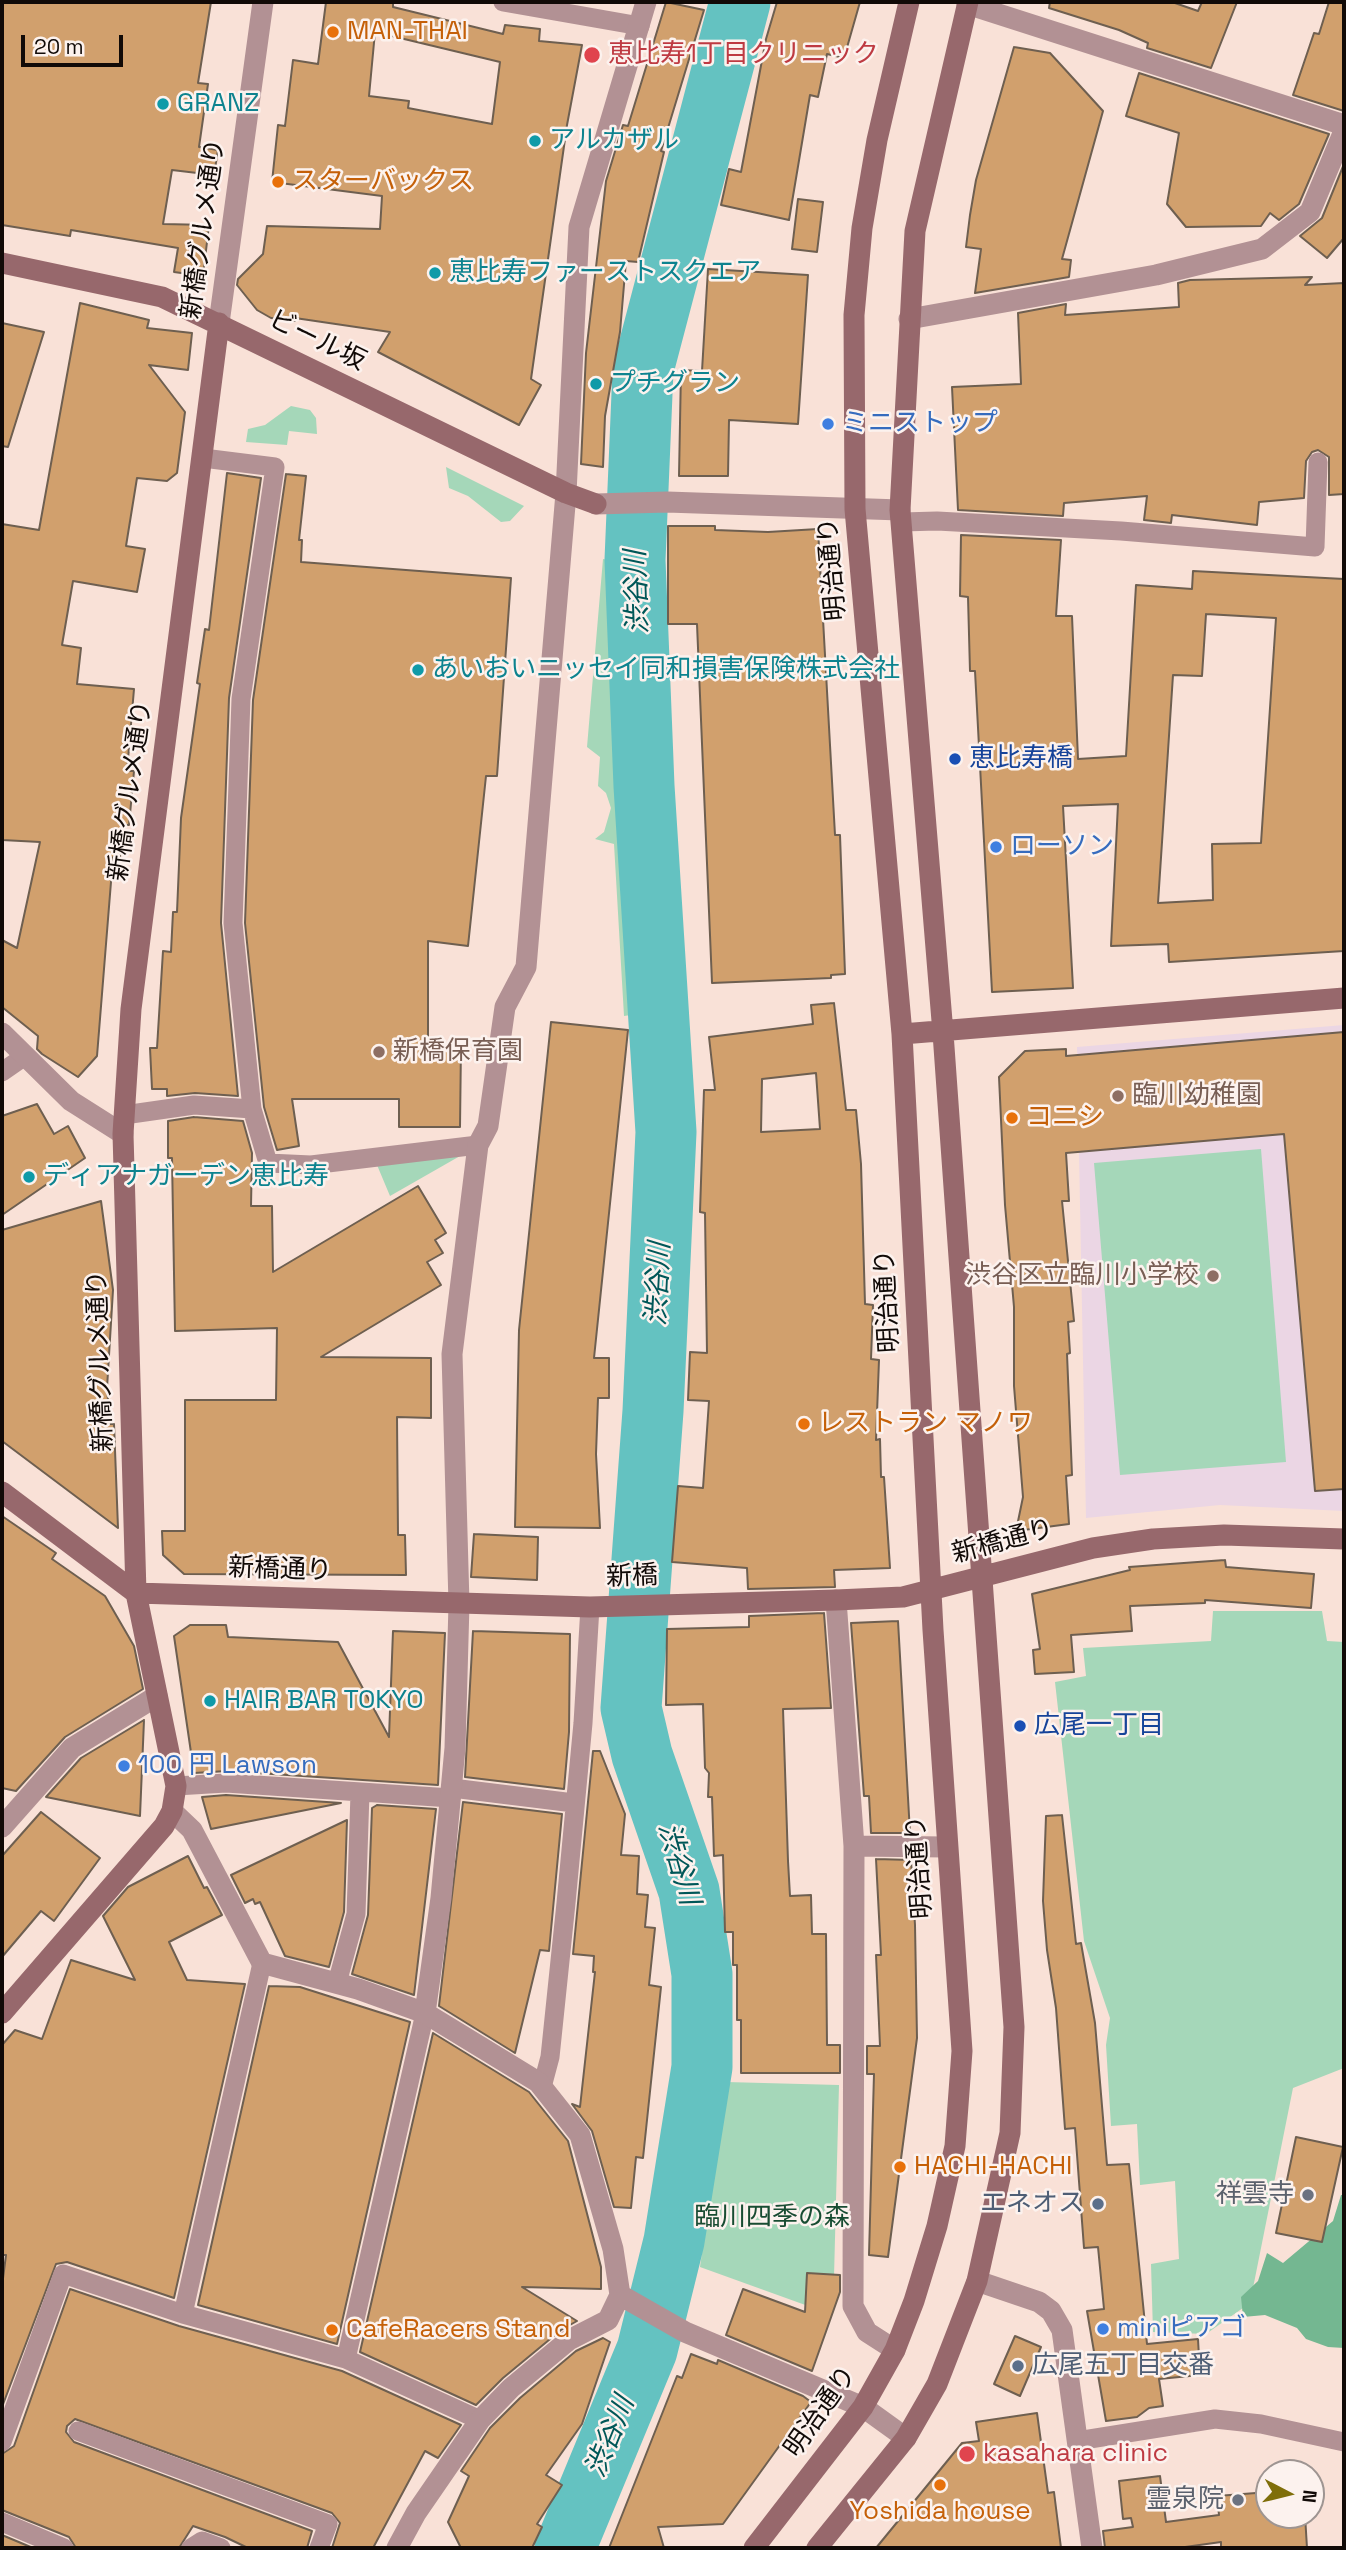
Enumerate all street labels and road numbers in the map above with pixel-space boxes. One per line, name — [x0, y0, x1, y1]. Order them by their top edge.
street label: 新橋グルメ通り — [176, 137, 232, 321]
street label: ビール坂 — [263, 304, 371, 378]
street label: 明治通り — [813, 516, 853, 622]
street label: 新橋グルメ通り — [103, 699, 159, 883]
street label: 明治通り — [870, 1248, 906, 1354]
street label: 新橋グルメ通り — [82, 1270, 120, 1452]
street label: 新橋通り — [949, 1513, 1057, 1571]
street label: 新橋通り — [227, 1553, 333, 1587]
street label: 新橋 — [605, 1561, 659, 1593]
street label: 明治通り — [901, 1814, 939, 1920]
street label: 明治通り — [778, 2360, 864, 2464]

